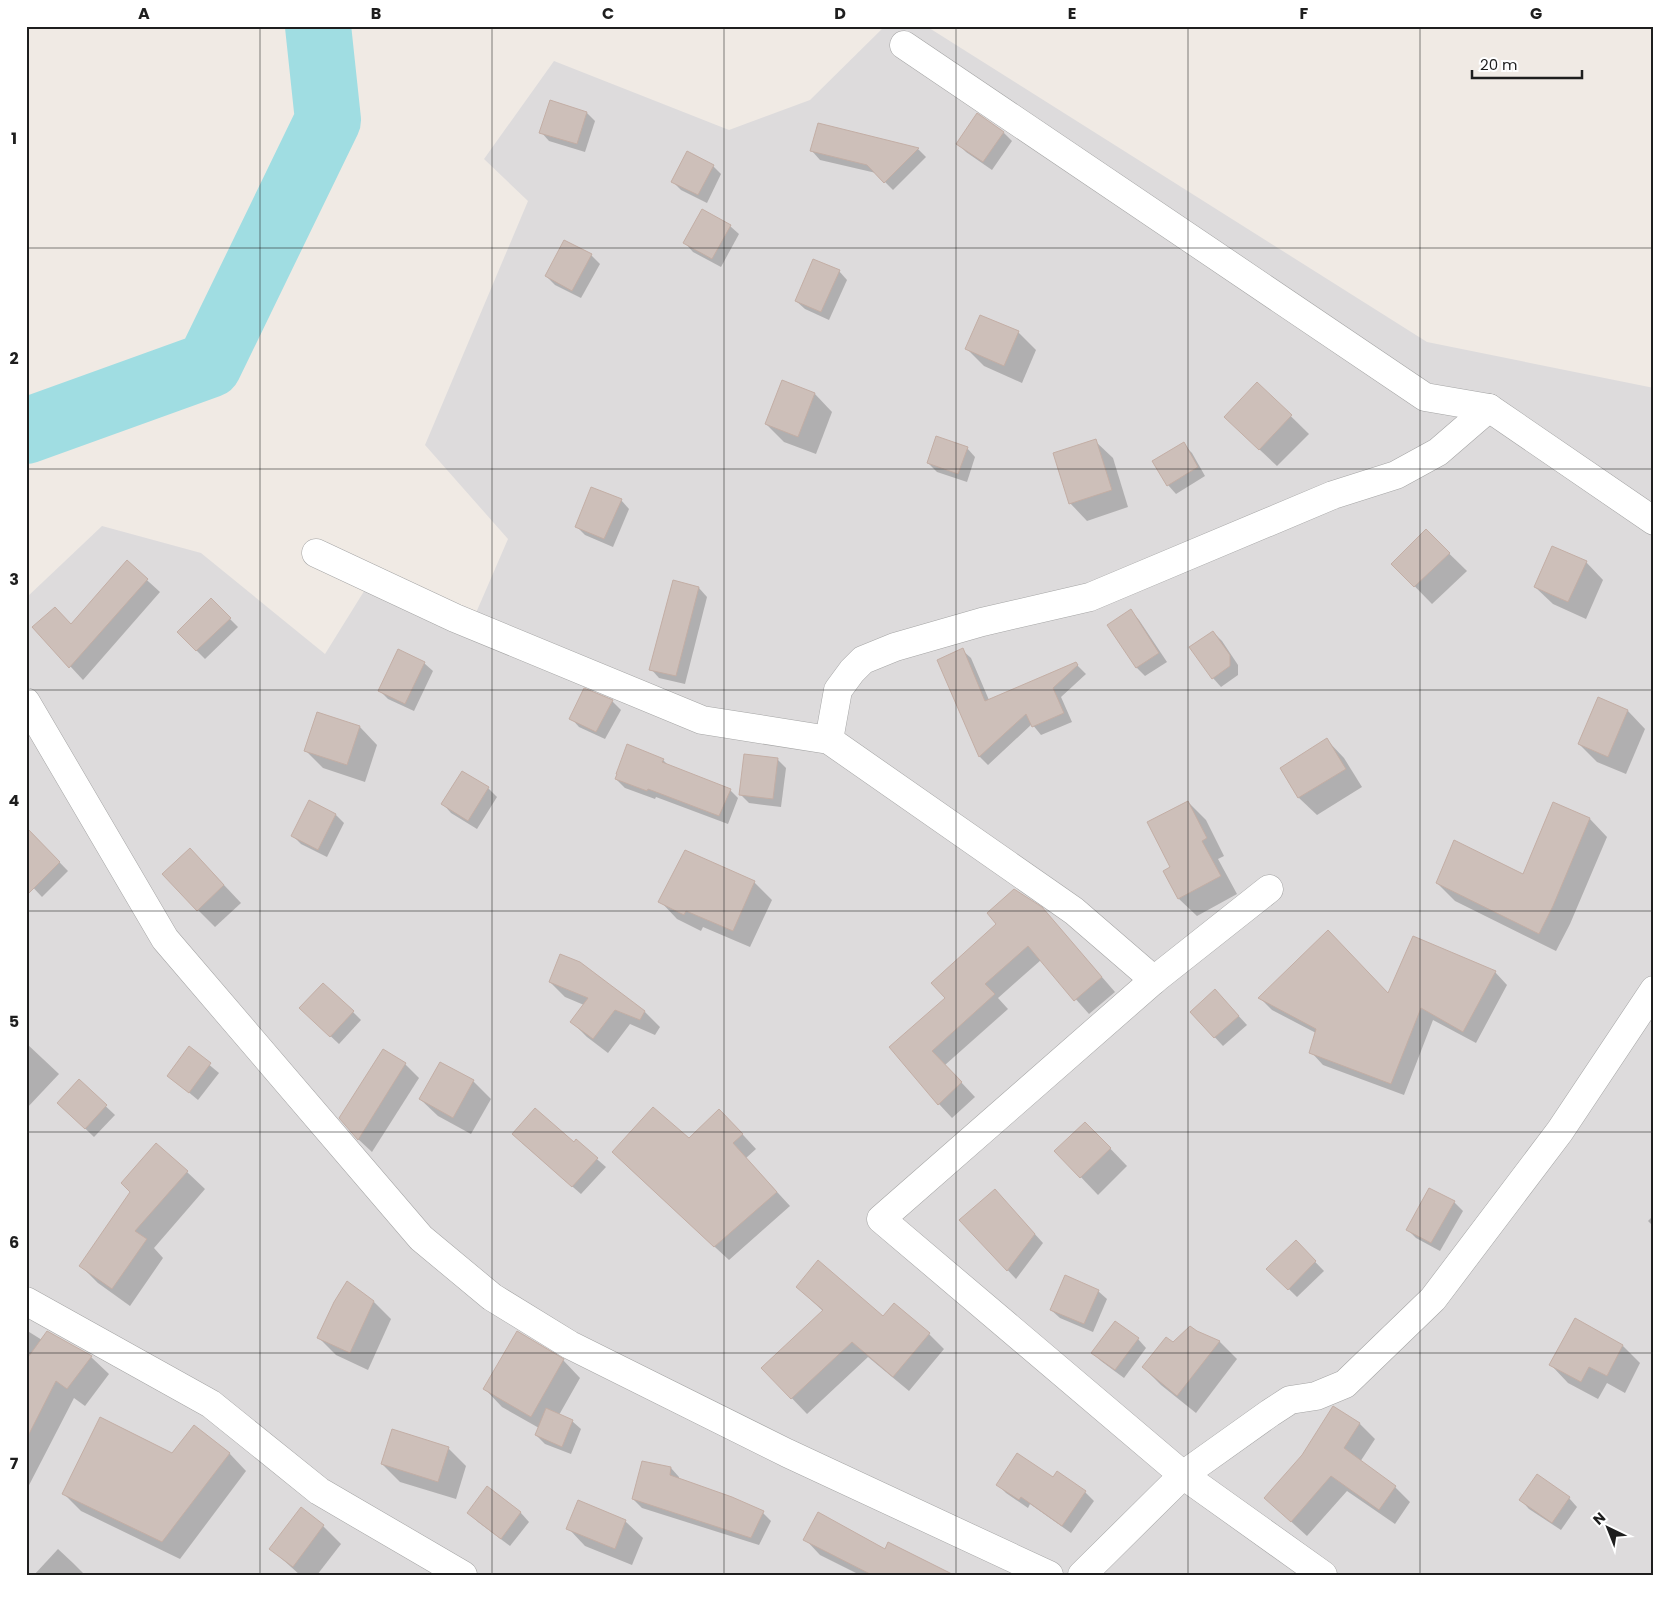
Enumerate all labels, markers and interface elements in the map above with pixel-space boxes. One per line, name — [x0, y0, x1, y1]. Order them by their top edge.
text: A — [138, 2, 150, 25]
text: B — [371, 2, 381, 25]
text: C — [602, 2, 614, 25]
text: D — [834, 2, 846, 25]
text: E — [1068, 2, 1076, 25]
text: F — [1300, 2, 1309, 25]
text: G — [1530, 2, 1542, 25]
scale bar — [1472, 48, 1582, 80]
text: 20 m — [1480, 54, 1518, 75]
text: 1 — [11, 127, 17, 150]
text: 2 — [9, 347, 19, 370]
text: 3 — [9, 568, 19, 591]
text: 4 — [9, 789, 20, 812]
text: 5 — [9, 1010, 19, 1033]
text: 6 — [9, 1231, 19, 1254]
text: 7 — [10, 1452, 19, 1475]
north arrow — [1582, 1504, 1632, 1554]
text: N — [1588, 1508, 1610, 1529]

